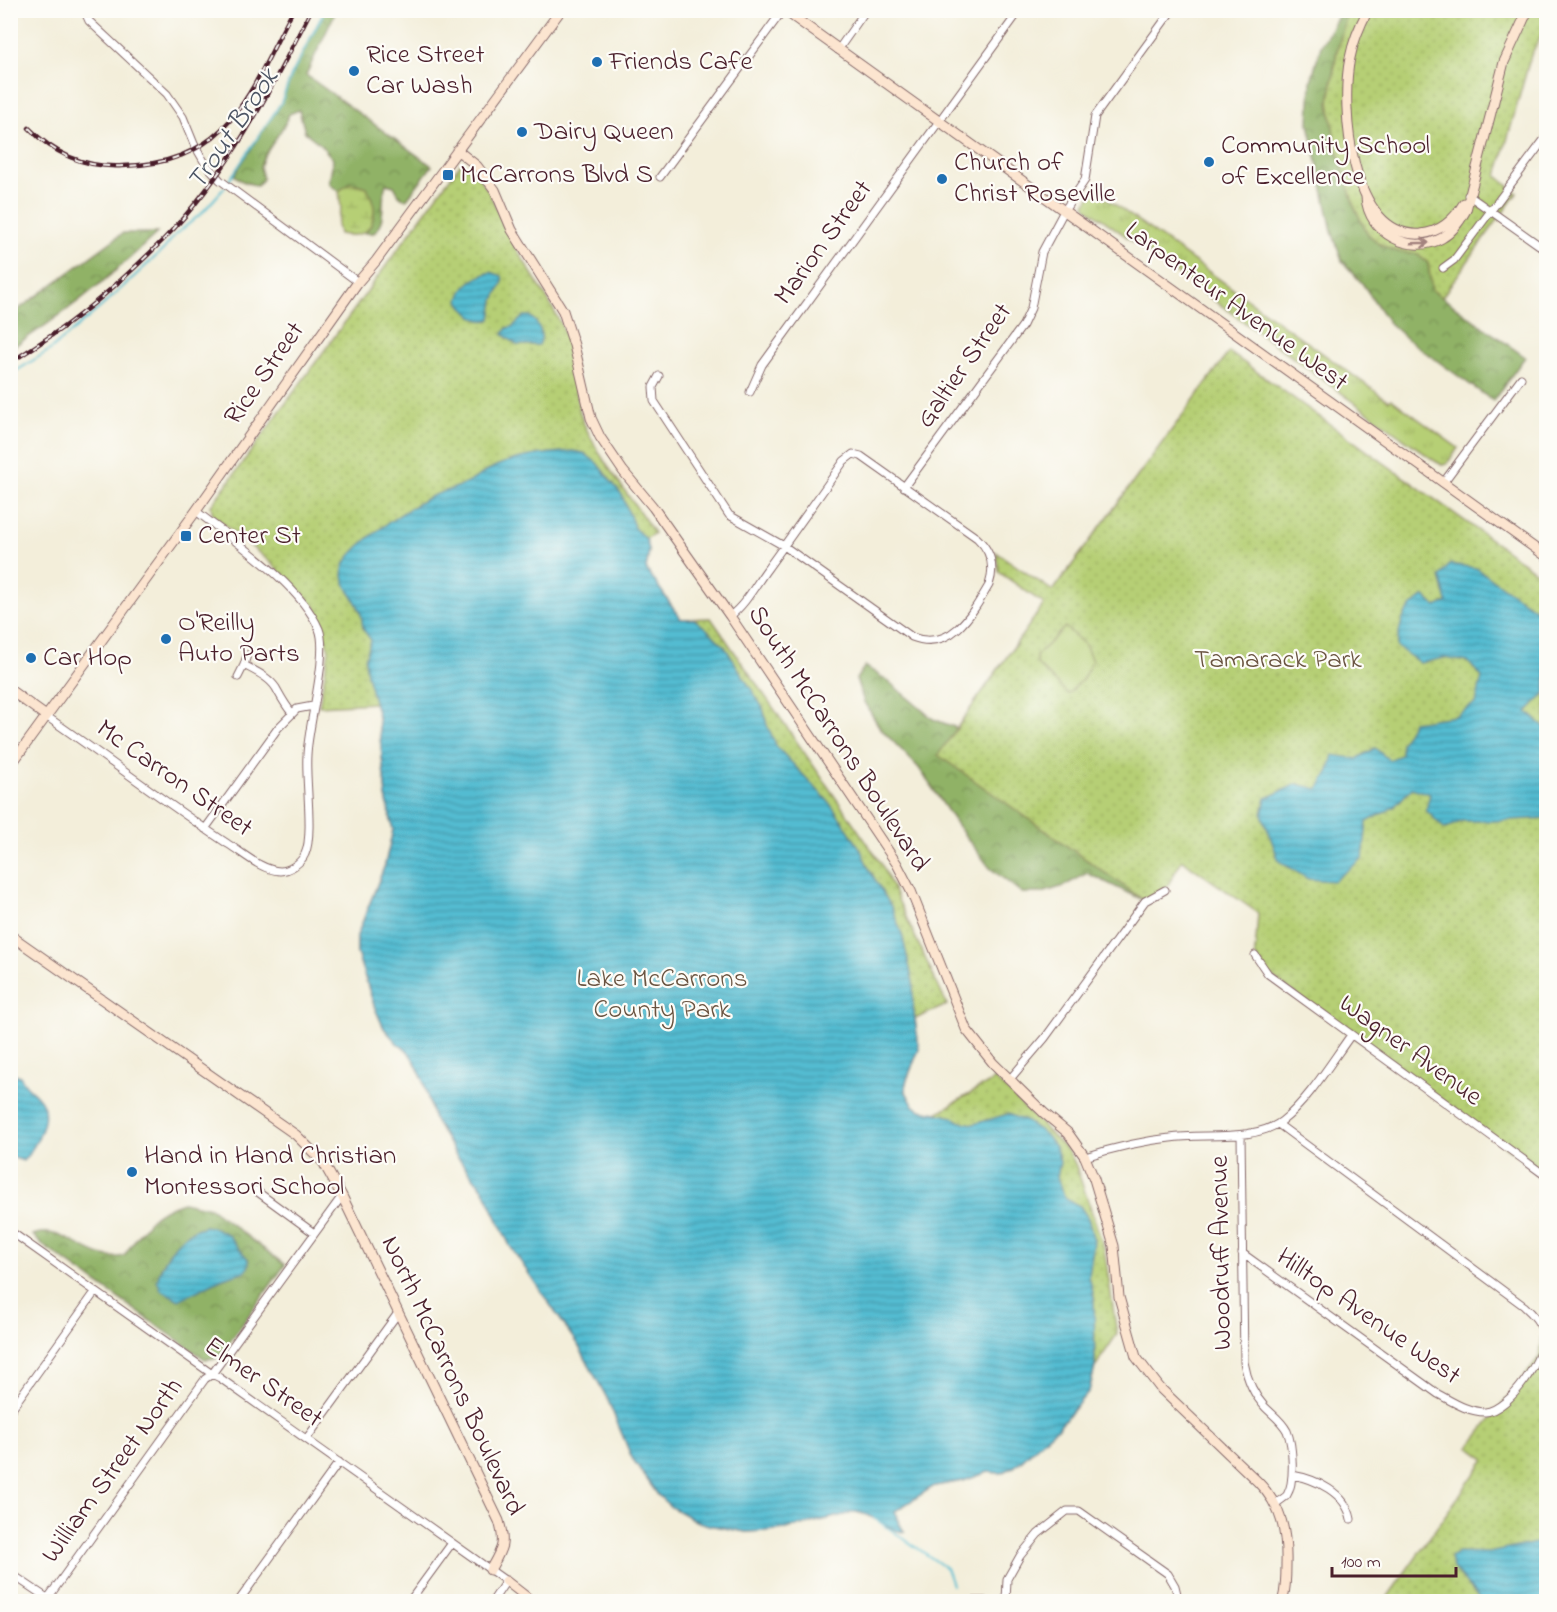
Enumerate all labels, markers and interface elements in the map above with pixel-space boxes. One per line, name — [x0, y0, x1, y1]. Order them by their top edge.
place label: Rice Street Car Wash — [366, 36, 485, 106]
place label: Friends Cafe — [608, 43, 754, 82]
marker: Friends Cafe — [590, 55, 604, 69]
water label: Trout Brook — [178, 59, 291, 199]
marker: Rice Street Car Wash — [347, 64, 361, 78]
place label: Dairy Queen — [533, 113, 674, 152]
marker: Dairy Queen — [515, 125, 529, 139]
place label: Community School of Excellence — [1221, 127, 1430, 197]
place label: Church of Christ Roseville — [954, 144, 1117, 214]
marker: Community School of Excellence — [1202, 155, 1216, 169]
place label: McCarrons Blvd S — [460, 156, 653, 195]
marker: McCarrons Blvd S — [441, 168, 455, 182]
street label: Marion Street — [765, 172, 883, 314]
marker: Church of Christ Roseville — [935, 172, 949, 186]
street label: Larpenteur Avenue West — [1116, 212, 1356, 402]
one-way arrow — [1409, 237, 1429, 249]
street label: Galtier Street — [907, 295, 1023, 437]
street label: Rice Street — [215, 314, 315, 434]
place label: Center St — [198, 517, 301, 556]
marker: Center St — [179, 529, 193, 543]
street label: South McCarrons Boulevard — [737, 598, 939, 880]
place label: O'Reilly Auto Parts — [178, 604, 300, 674]
marker: O'Reilly Auto Parts — [159, 632, 173, 646]
place label: Car Hop — [43, 639, 132, 678]
park label: Tamarack Park — [1194, 641, 1362, 680]
marker: Car Hop — [24, 651, 38, 665]
street label: Mc Carron Street — [88, 710, 260, 848]
park label: Lake McCarrons County Park — [577, 960, 747, 1030]
street label: Wagner Avenue — [1330, 986, 1491, 1117]
place label: Hand in Hand Christian Montessori School — [144, 1137, 396, 1207]
street label: Woodruff Avenue — [1201, 1154, 1243, 1351]
marker: Hand in Hand Christian Montessori School — [125, 1165, 139, 1179]
street label: North McCarrons Boulevard — [370, 1230, 534, 1522]
street label: Hilltop Avenue West — [1268, 1239, 1468, 1395]
street label: Elmer Street — [196, 1328, 330, 1438]
street label: William Street North — [32, 1370, 194, 1572]
scale bar — [1332, 1540, 1456, 1578]
text: 100 m — [1341, 1550, 1381, 1576]

